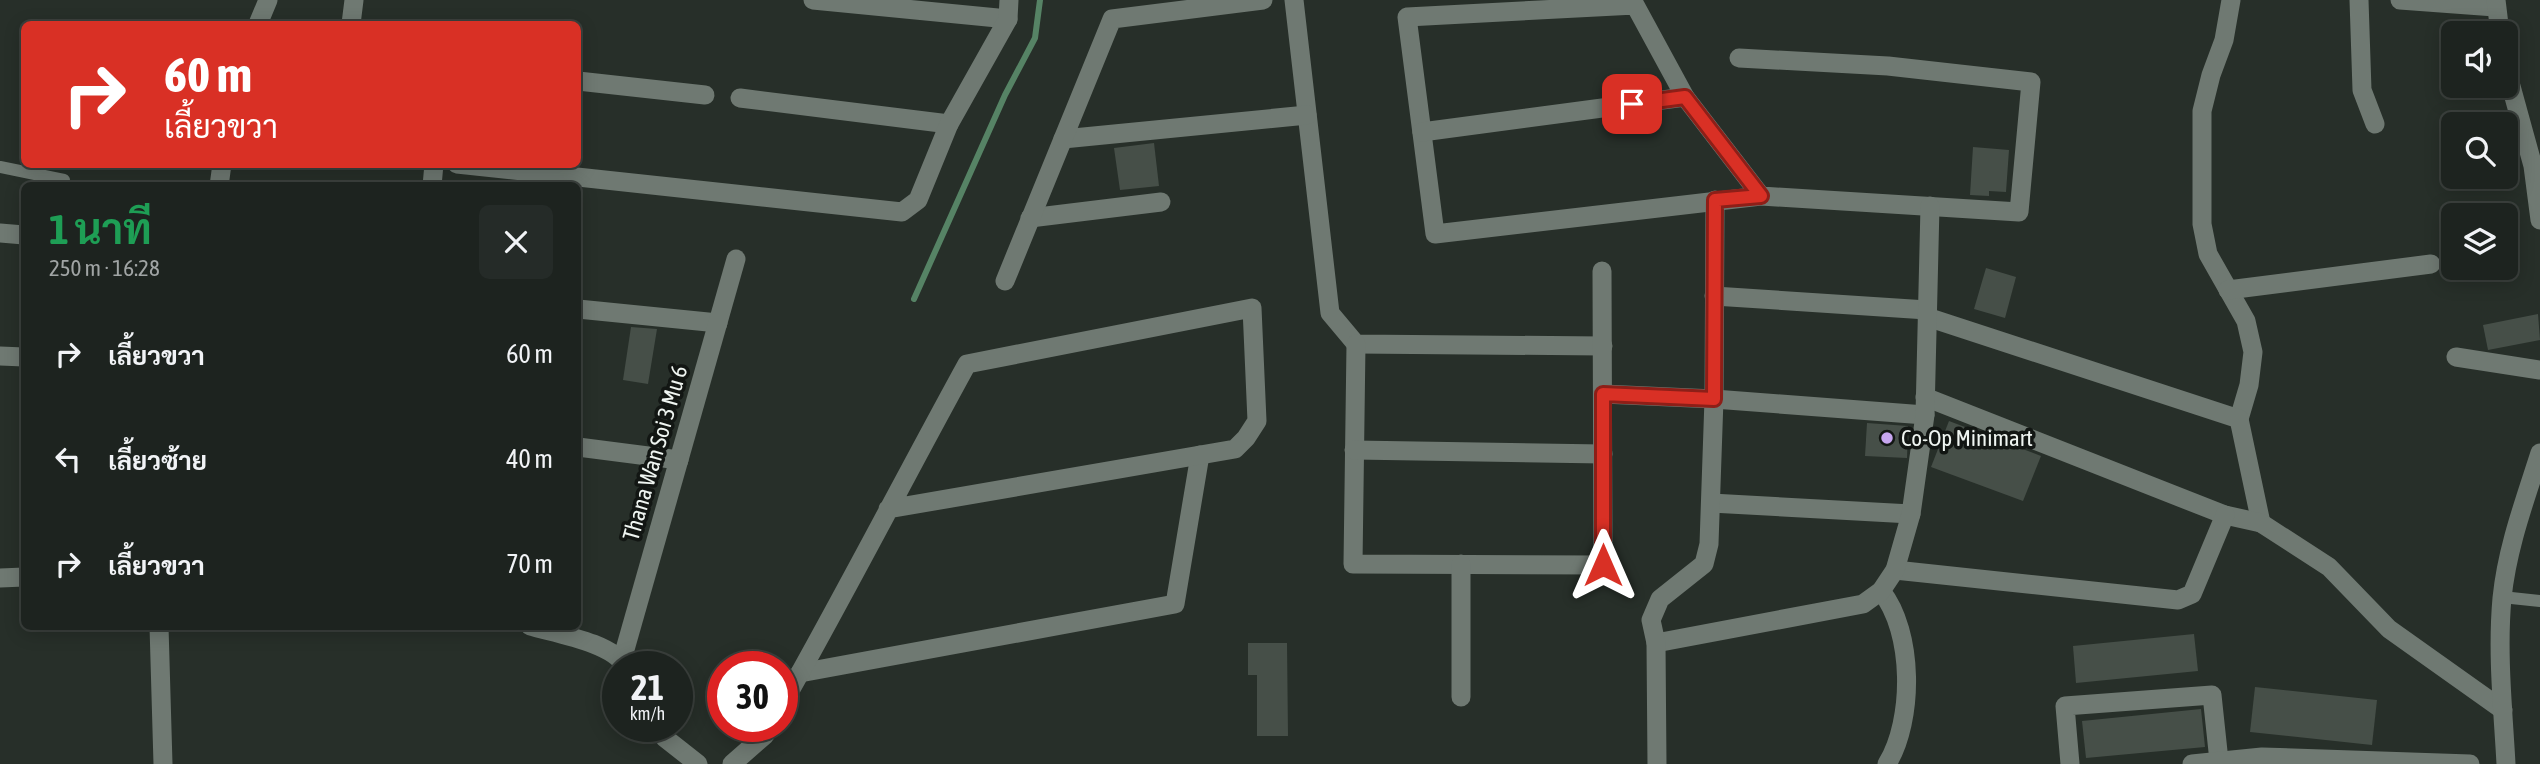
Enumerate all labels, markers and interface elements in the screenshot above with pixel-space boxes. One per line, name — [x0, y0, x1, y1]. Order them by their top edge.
map controls — [2441, 21, 2518, 280]
button: sound — [2441, 21, 2518, 98]
text: 60 m — [164, 46, 252, 102]
icon: right — [49, 49, 140, 140]
pin — [1602, 74, 1662, 134]
icon: arrive — [1613, 85, 1651, 123]
text: เลี้ยวขวา — [164, 108, 278, 145]
button: search — [2441, 112, 2518, 189]
button: layers — [2441, 203, 2518, 280]
text: 1 นาที — [49, 205, 152, 253]
button: close — [479, 205, 553, 279]
text: 250 m · 16:28 — [49, 255, 160, 281]
icon: right — [49, 335, 87, 373]
text: 60 m — [506, 339, 553, 369]
text: เลี้ยวขวา — [108, 341, 205, 371]
street label: Thana Wan Soi 3 Mu 6 — [618, 363, 692, 543]
place label: Co-Op Minimart — [1901, 425, 2033, 451]
marker: Co-Op Minimart — [1879, 430, 1895, 446]
icon: left — [49, 440, 87, 478]
text: 40 m — [506, 444, 553, 474]
text: เลี้ยวซ้าย — [108, 446, 207, 476]
position arrow — [1566, 528, 1640, 602]
icon: right — [49, 545, 87, 583]
text: 70 m — [506, 549, 553, 579]
text: เลี้ยวขวา — [108, 551, 205, 581]
speed limit sign: 30 — [707, 651, 798, 742]
text: 21 — [631, 667, 664, 707]
text: km/h — [630, 703, 665, 724]

